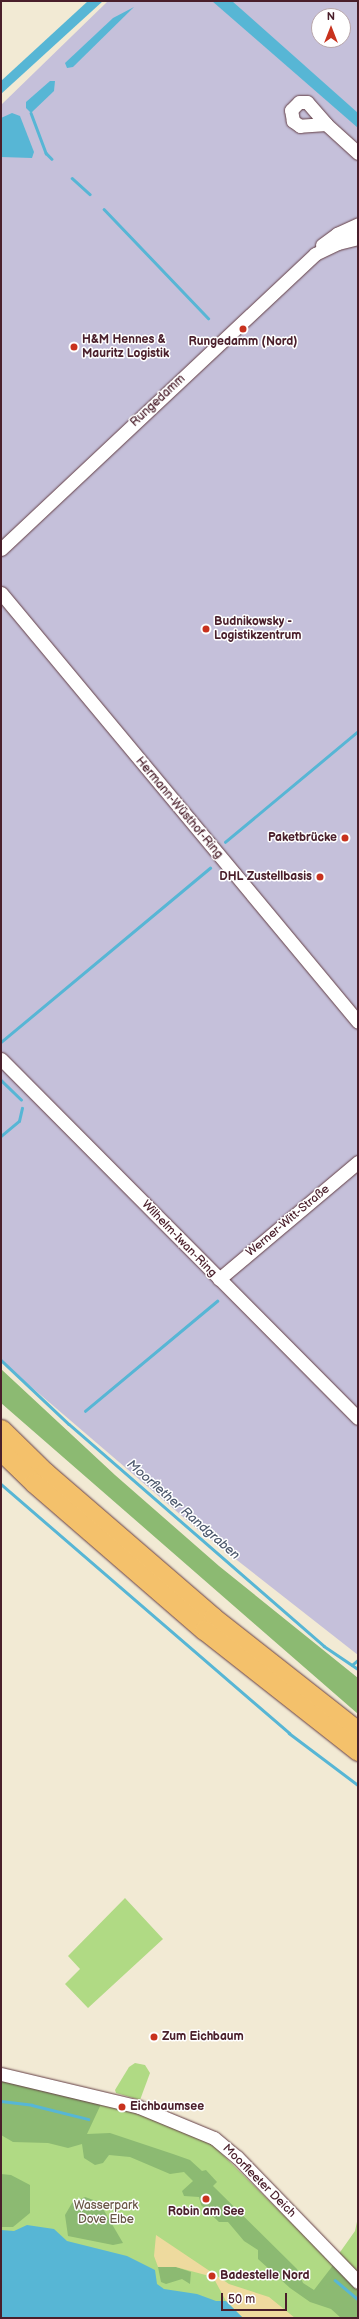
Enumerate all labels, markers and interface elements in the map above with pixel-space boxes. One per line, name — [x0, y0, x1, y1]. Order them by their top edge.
north arrow — [311, 8, 351, 48]
text: N — [327, 10, 335, 23]
marker: Rungedamm (Nord) — [238, 324, 248, 334]
place label: H&M Hennes & Mauritz Logistik — [82, 333, 169, 361]
place label: Rungedamm (Nord) — [189, 335, 297, 349]
marker: H&M Hennes & Mauritz Logistik — [69, 342, 79, 352]
street label: Rungedamm — [128, 372, 188, 430]
place label: Budnikowsky - Logistikzentrum — [214, 615, 301, 643]
marker: Budnikowsky - Logistikzentrum — [201, 624, 211, 634]
street label: Hermann-Wüsthof-Ring — [132, 754, 226, 862]
place label: Paketbrücke — [268, 831, 337, 845]
marker: Paketbrücke — [340, 833, 350, 843]
place label: DHL Zustellbasis — [219, 870, 312, 884]
marker: DHL Zustellbasis — [315, 872, 325, 882]
street label: Werner-Witt-Straße — [243, 1182, 333, 1260]
street label: Wilhelm-Iwan-Ring — [139, 1198, 219, 1280]
water label: Moorflether Randgraben — [123, 1457, 243, 1563]
place label: Zum Eichbaum — [162, 2030, 244, 2044]
marker: Zum Eichbaum — [149, 2032, 159, 2042]
place label: Eichbaumsee — [130, 2100, 204, 2114]
marker: Eichbaumsee — [117, 2102, 127, 2112]
street label: Moorfleeter Deich — [219, 2141, 299, 2221]
marker: Robin am See — [201, 2194, 211, 2204]
park label: Wasserpark Dove Elbe — [74, 2199, 138, 2227]
place label: Robin am See — [168, 2205, 244, 2219]
place label: Badestelle Nord — [220, 2269, 309, 2283]
marker: Badestelle Nord — [207, 2271, 217, 2281]
scale bar — [223, 2285, 289, 2311]
text: 50 m — [228, 2292, 255, 2307]

